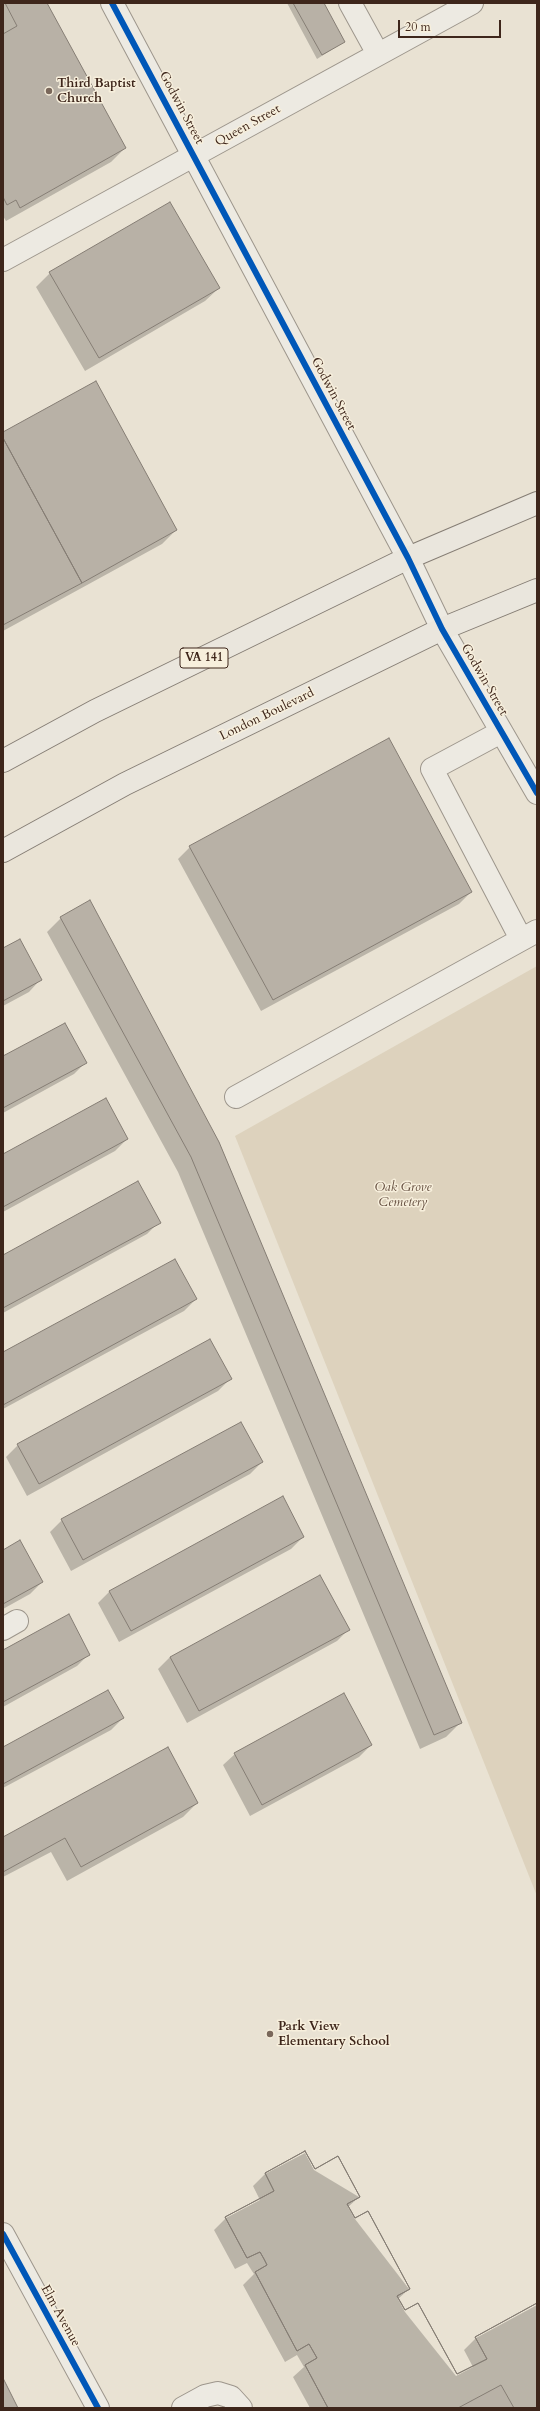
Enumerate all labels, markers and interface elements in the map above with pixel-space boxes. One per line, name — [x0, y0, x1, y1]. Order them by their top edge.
scale bar — [400, 12, 503, 38]
text: 20 m — [405, 19, 431, 35]
street label: Godwin Street — [155, 69, 207, 147]
place label: Third Baptist Church — [57, 76, 136, 107]
marker: Third Baptist Church — [44, 86, 54, 96]
street label: Queen Street — [213, 102, 283, 150]
street label: Godwin Street — [307, 355, 359, 433]
street label: Godwin Street — [457, 641, 511, 719]
road number: VA 141 — [180, 648, 228, 668]
street label: London Boulevard — [217, 685, 317, 745]
park label: Oak Grove Cemetery — [374, 1180, 432, 1211]
place label: Park View Elementary School — [278, 2019, 390, 2050]
marker: Park View Elementary School — [265, 2029, 275, 2039]
street label: Elm Avenue — [37, 2282, 83, 2350]

